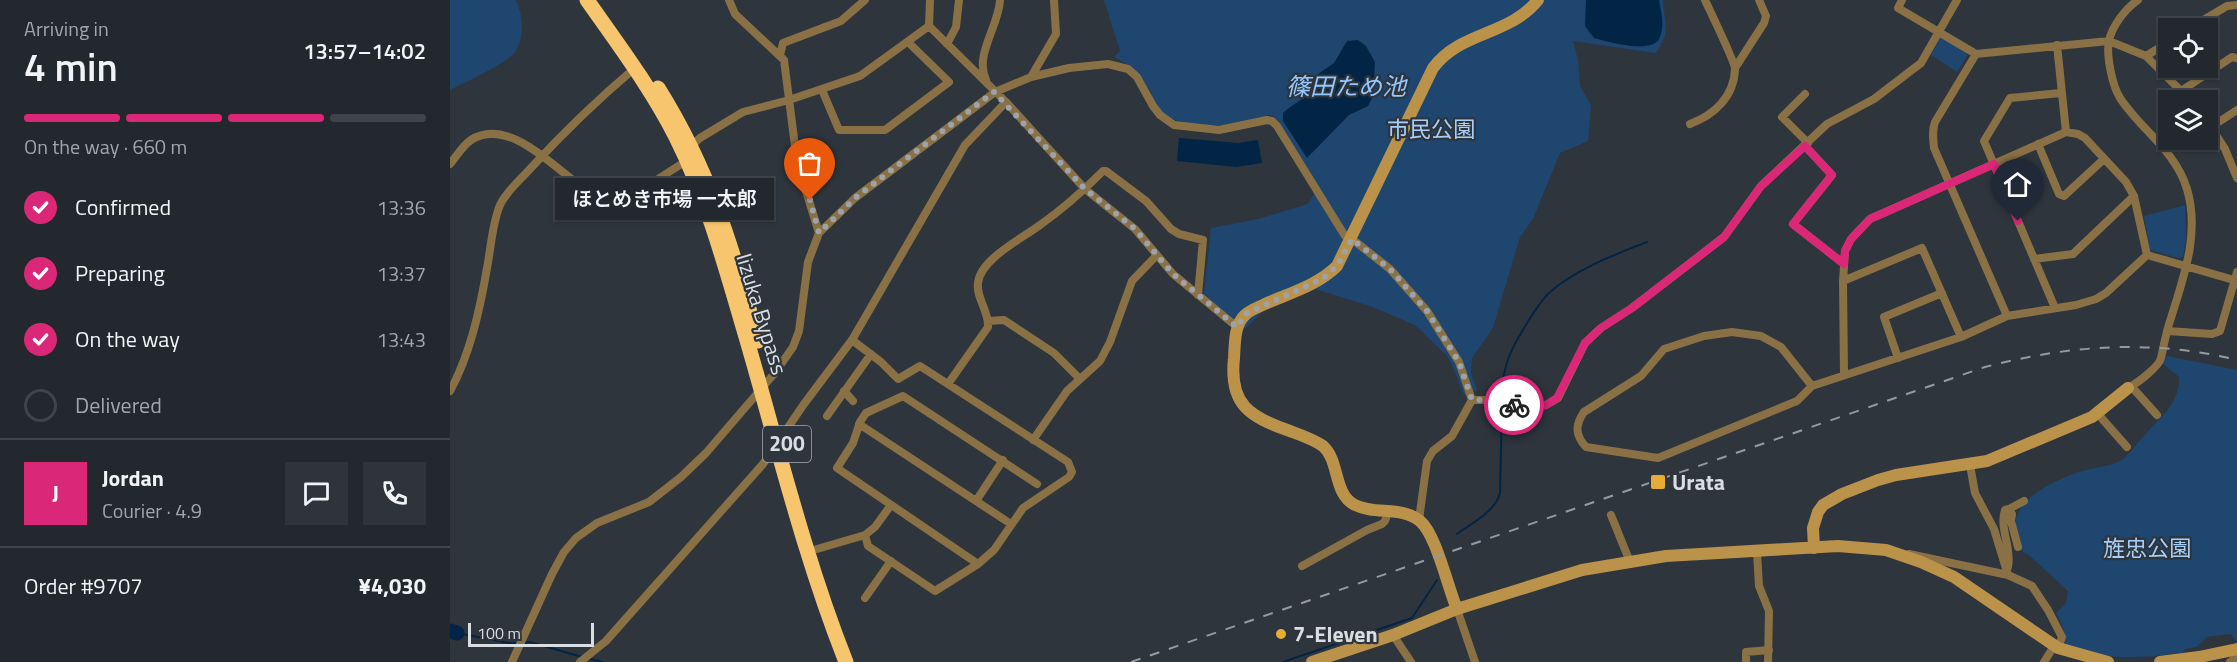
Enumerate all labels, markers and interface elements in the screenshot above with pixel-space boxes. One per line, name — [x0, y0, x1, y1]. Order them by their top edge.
text: Arriving in — [24, 13, 109, 44]
map controls — [2158, 18, 2218, 150]
button: locate — [2158, 18, 2218, 78]
text: 13:57–14:02 — [303, 34, 426, 68]
text: 4 min — [24, 37, 118, 96]
water label: 篠田ため池 — [1286, 68, 1408, 104]
button: layers — [2158, 90, 2218, 150]
park label: 市民公園 — [1387, 112, 1475, 146]
text: On the way · 660 m — [24, 131, 187, 162]
pin — [784, 138, 835, 200]
icon: bag — [793, 147, 826, 180]
pin — [1992, 159, 2043, 221]
icon: home — [2001, 168, 2034, 201]
callout: ほとめき市場 一太郎 — [555, 179, 774, 221]
text: ほとめき市場 一太郎 — [572, 183, 757, 214]
text: Confirmed — [75, 190, 171, 224]
icon: check — [24, 191, 57, 224]
text: 13:36 — [377, 192, 426, 223]
street label: Iizuka Bypass — [727, 249, 797, 379]
text: Preparing — [75, 256, 165, 290]
icon: check — [24, 257, 57, 290]
text: 13:37 — [377, 258, 426, 289]
text: On the way — [75, 322, 180, 356]
icon: check — [24, 323, 57, 356]
text: 13:43 — [377, 324, 426, 355]
courier — [1484, 375, 1544, 435]
text: Delivered — [75, 388, 162, 422]
icon: bike — [1498, 389, 1531, 422]
road number: 200 — [763, 426, 811, 462]
text: Jordan — [102, 461, 164, 495]
button: chat — [285, 462, 348, 525]
button: phone — [363, 462, 426, 525]
place label: Urata — [1672, 465, 1725, 499]
marker: Urata — [1649, 473, 1667, 491]
text: J — [52, 476, 59, 510]
text: Courier · 4.9 — [102, 495, 202, 526]
park label: 旌忠公園 — [2103, 531, 2191, 565]
text: Order #9707 — [24, 569, 143, 603]
text: ¥4,030 — [359, 569, 426, 603]
place label: 7-Eleven — [1293, 617, 1378, 651]
scale bar — [468, 620, 594, 648]
text: 100 m — [477, 621, 521, 645]
marker: 7-Eleven — [1274, 627, 1288, 641]

